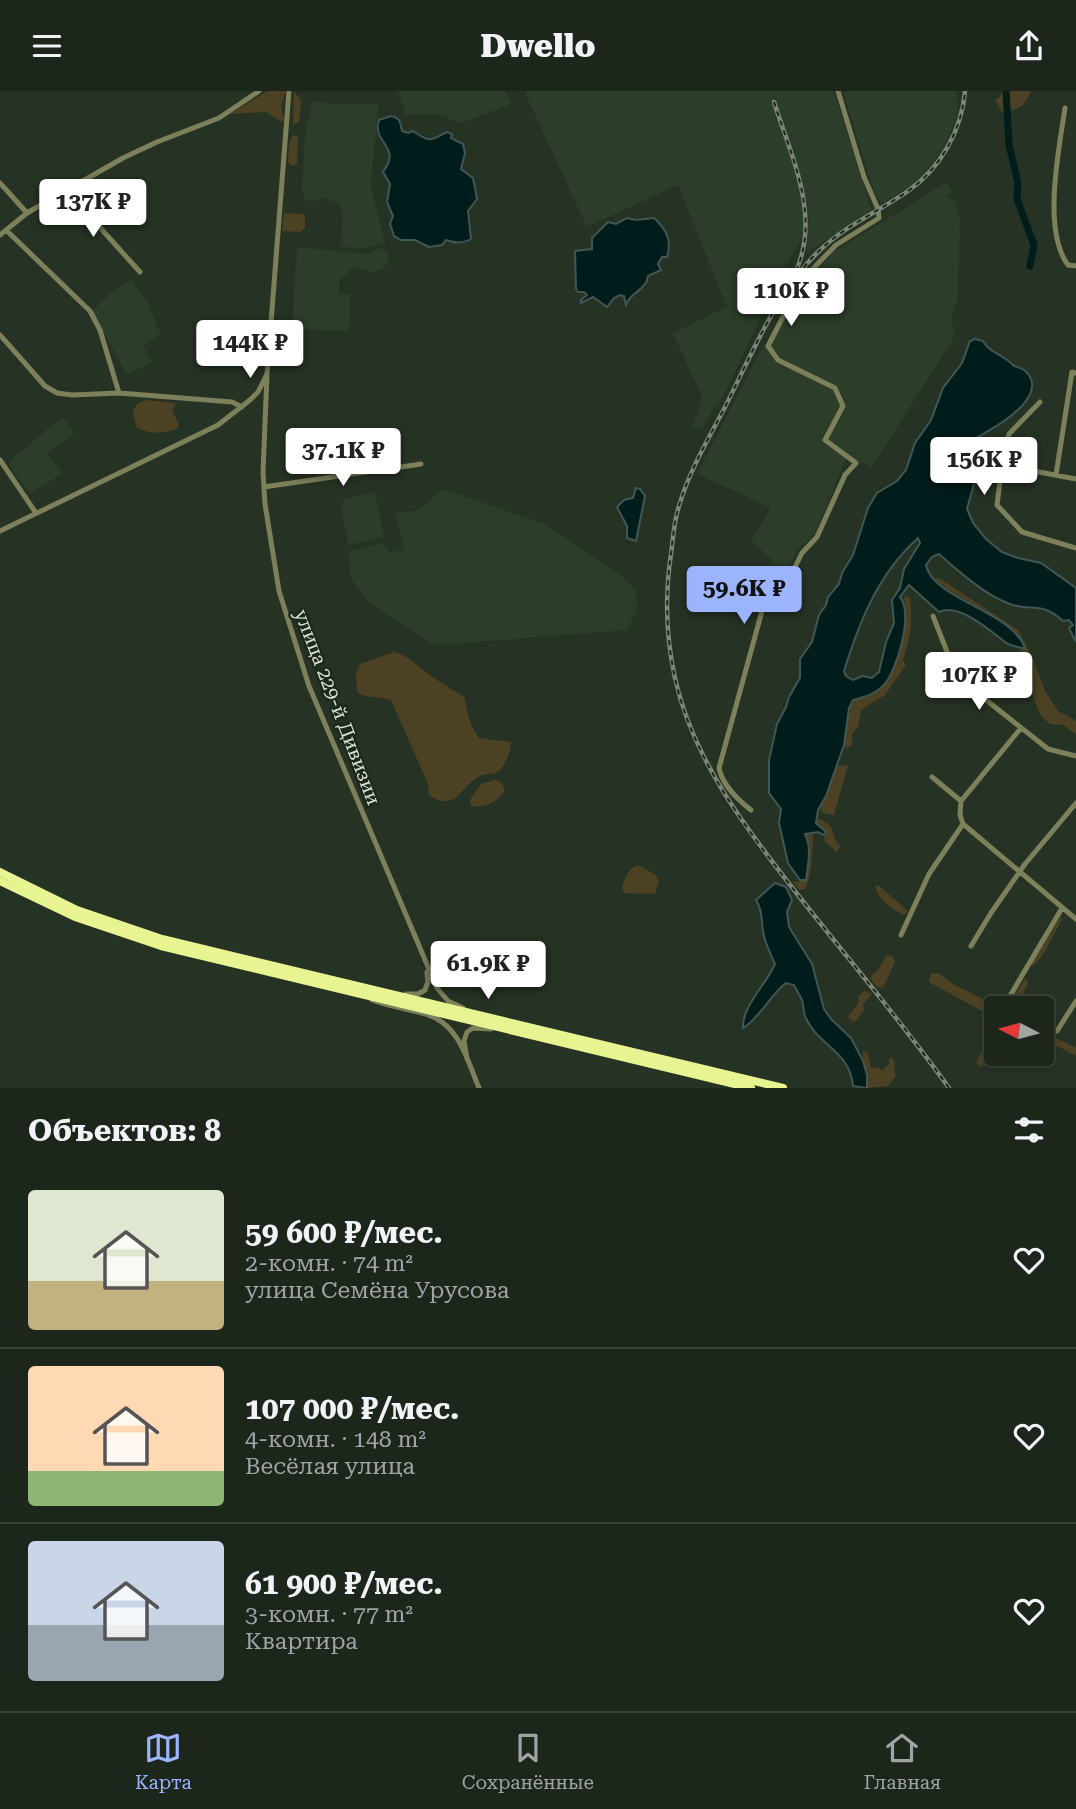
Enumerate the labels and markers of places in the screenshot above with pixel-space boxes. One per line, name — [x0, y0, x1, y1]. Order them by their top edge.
pin: 137K ₽ — [36, 179, 150, 239]
pin: 110K ₽ — [734, 268, 848, 328]
pin: 144K ₽ — [193, 321, 307, 380]
pin: 37.1K ₽ — [278, 429, 408, 488]
pin: 156K ₽ — [927, 437, 1041, 497]
pin: 59.6K ₽ — [679, 567, 809, 626]
pin: 107K ₽ — [922, 653, 1036, 712]
pin: 61.9K ₽ — [423, 941, 553, 1001]

